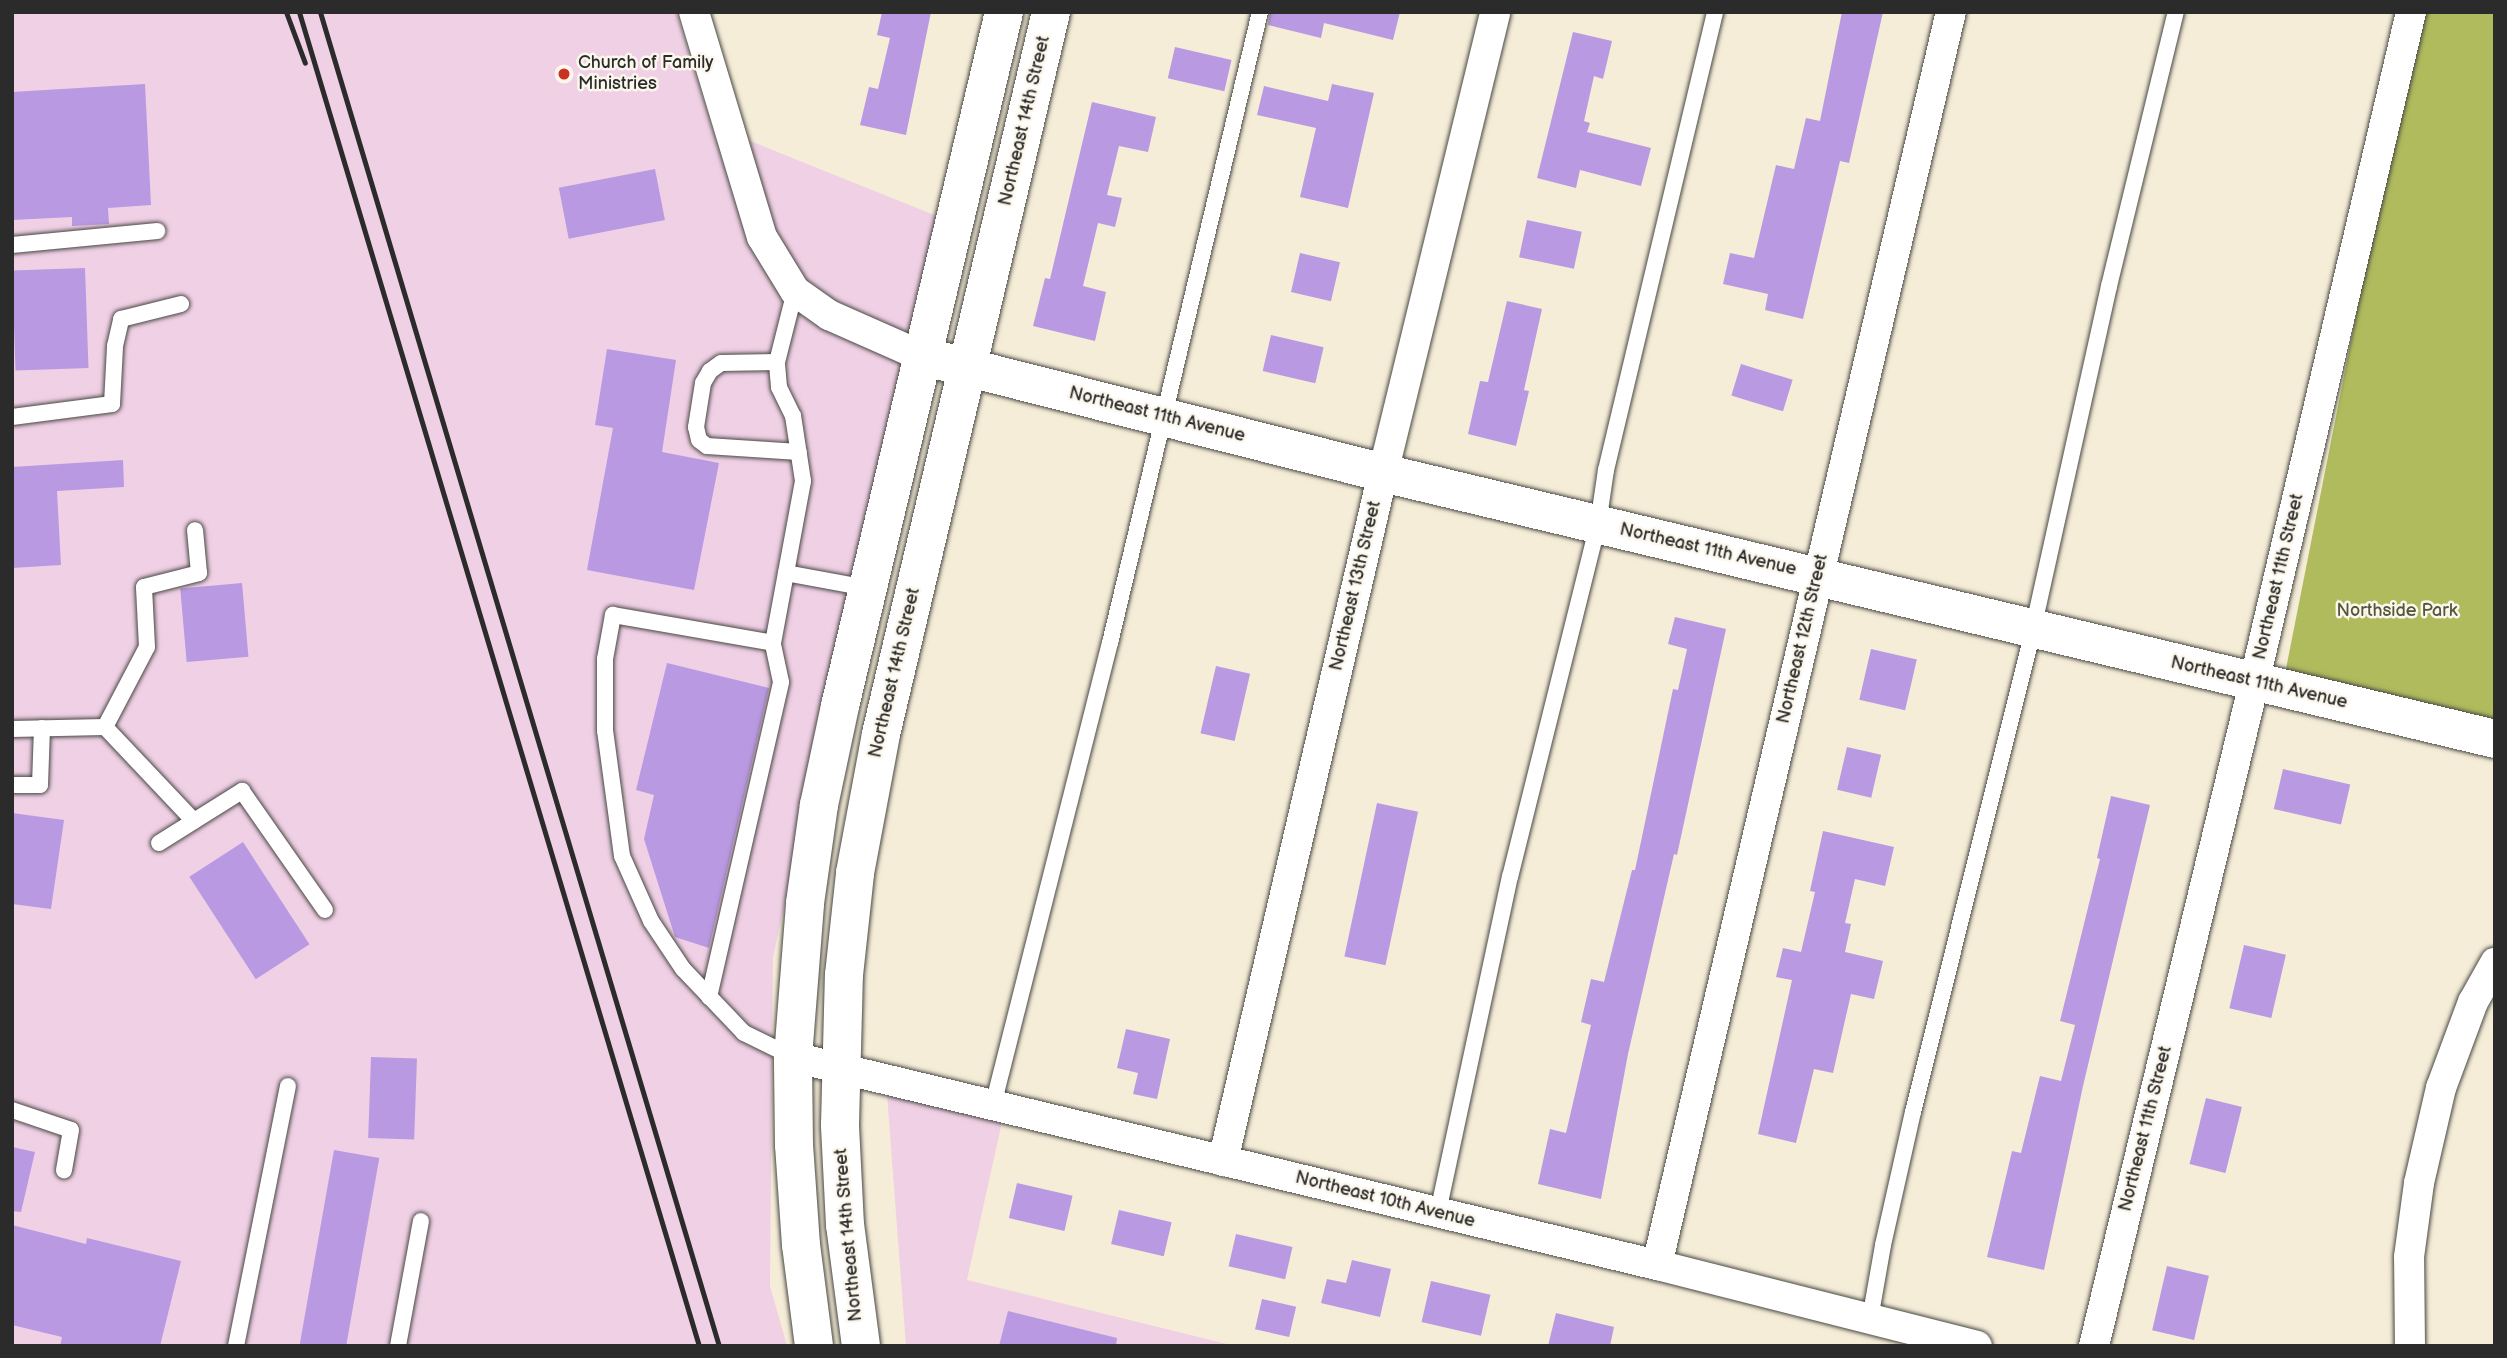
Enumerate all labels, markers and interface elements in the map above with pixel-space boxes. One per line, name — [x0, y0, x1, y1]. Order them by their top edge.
street label: Northeast 14th Street — [995, 34, 1055, 208]
place label: Church of Family Ministries — [578, 53, 713, 96]
marker: Church of Family Ministries — [556, 66, 572, 82]
street label: Northeast 11th Avenue — [1067, 383, 1247, 447]
street label: Northeast 11th Street — [2249, 492, 2309, 662]
street label: Northeast 13th Street — [1326, 499, 1386, 673]
street label: Northeast 11th Avenue — [1618, 519, 1798, 581]
street label: Northeast 12th Street — [1773, 552, 1833, 726]
street label: Northeast 14th Street — [865, 586, 925, 760]
park label: Northside Park — [2336, 600, 2458, 622]
street label: Northeast 11th Avenue — [2169, 652, 2349, 714]
street label: Northeast 11th Street — [2115, 1044, 2177, 1214]
street label: Northeast 14th Street — [831, 1147, 867, 1323]
street label: Northeast 10th Avenue — [1293, 1167, 1477, 1233]

